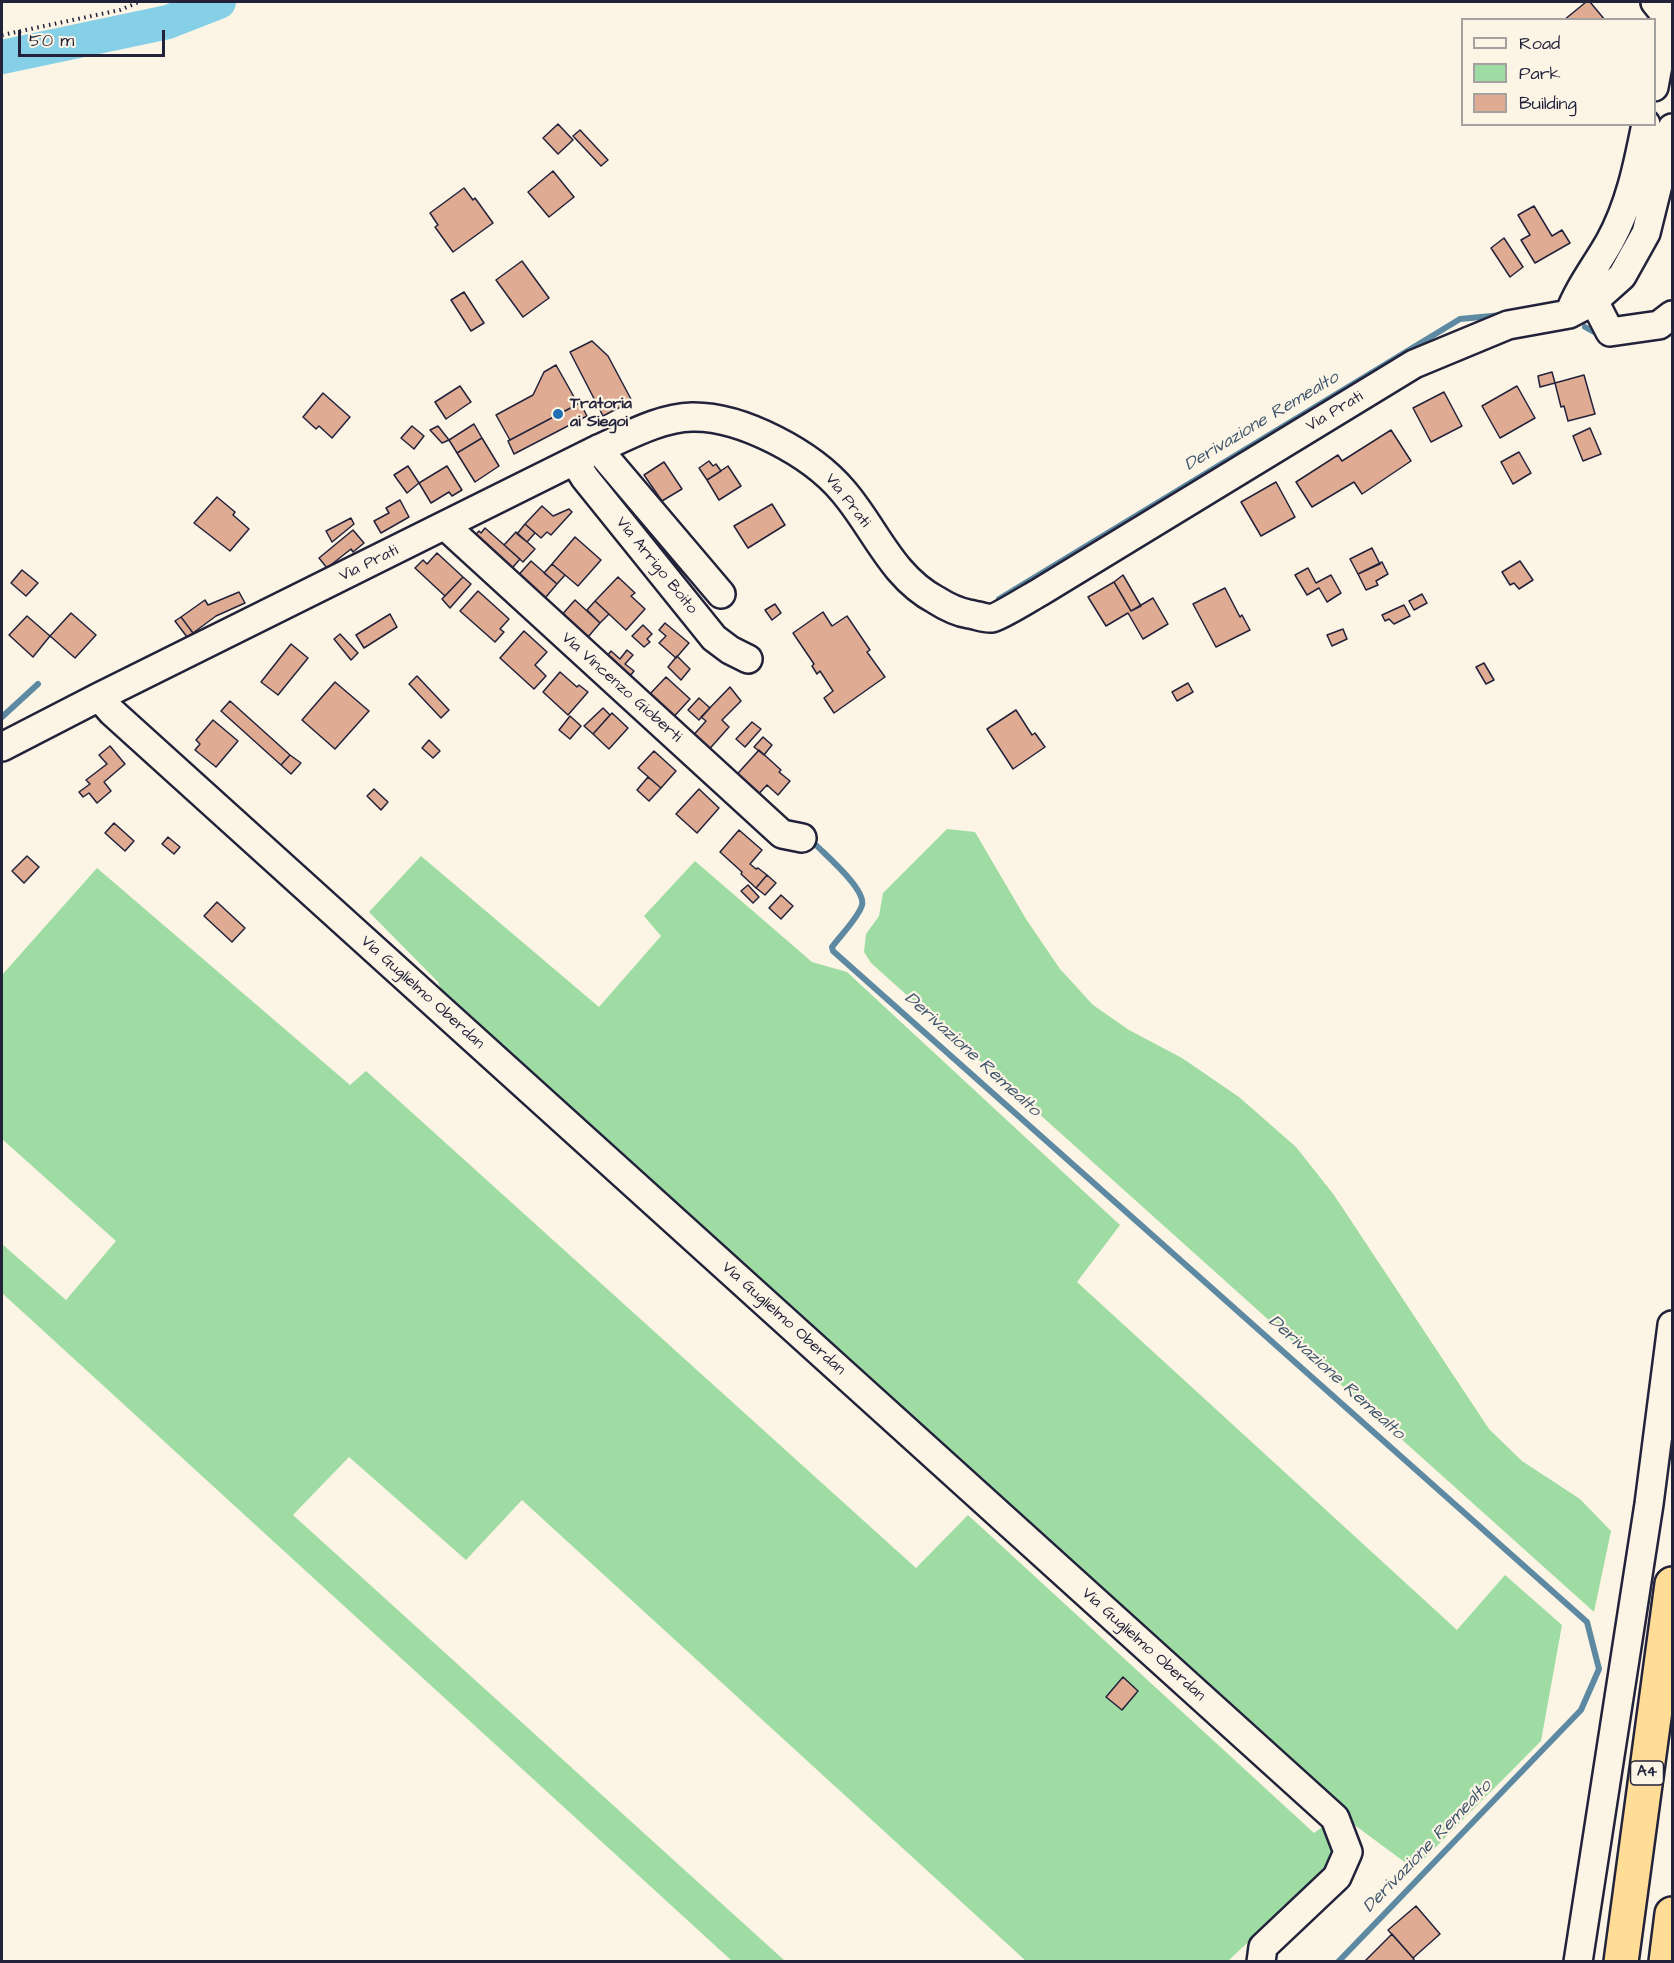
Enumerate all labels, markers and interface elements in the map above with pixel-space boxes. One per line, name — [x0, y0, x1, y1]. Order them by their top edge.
scale bar — [21, 18, 168, 56]
legend — [1461, 18, 1656, 126]
text: 50 m — [29, 28, 74, 53]
text: Road — [1519, 31, 1560, 56]
text: Park — [1519, 61, 1561, 86]
text: Building — [1519, 91, 1577, 116]
water label: Derivazione Remealto — [1181, 367, 1343, 477]
street label: Via Prati — [1303, 388, 1367, 436]
place label: Tratoria ai Siegoi — [570, 395, 632, 433]
marker: Tratoria ai Siegoi — [551, 407, 565, 421]
street label: Via Prati — [820, 470, 874, 532]
street label: Via Arrigo Boito — [611, 514, 701, 618]
street label: Via Prati — [336, 542, 402, 586]
street label: Via Vincenzo Gioberti — [557, 629, 685, 747]
street label: Via Guglielmo Oberdan — [356, 932, 488, 1054]
water label: Derivazione Remealto — [899, 988, 1045, 1122]
street label: Via Guglielmo Oberdan — [717, 1258, 849, 1380]
water label: Derivazione Remealto — [1263, 1311, 1409, 1445]
street label: Via Guglielmo Oberdan — [1077, 1584, 1209, 1706]
road number: A4 — [1630, 1761, 1664, 1785]
water label: Derivazione Remealto — [1359, 1776, 1497, 1918]

